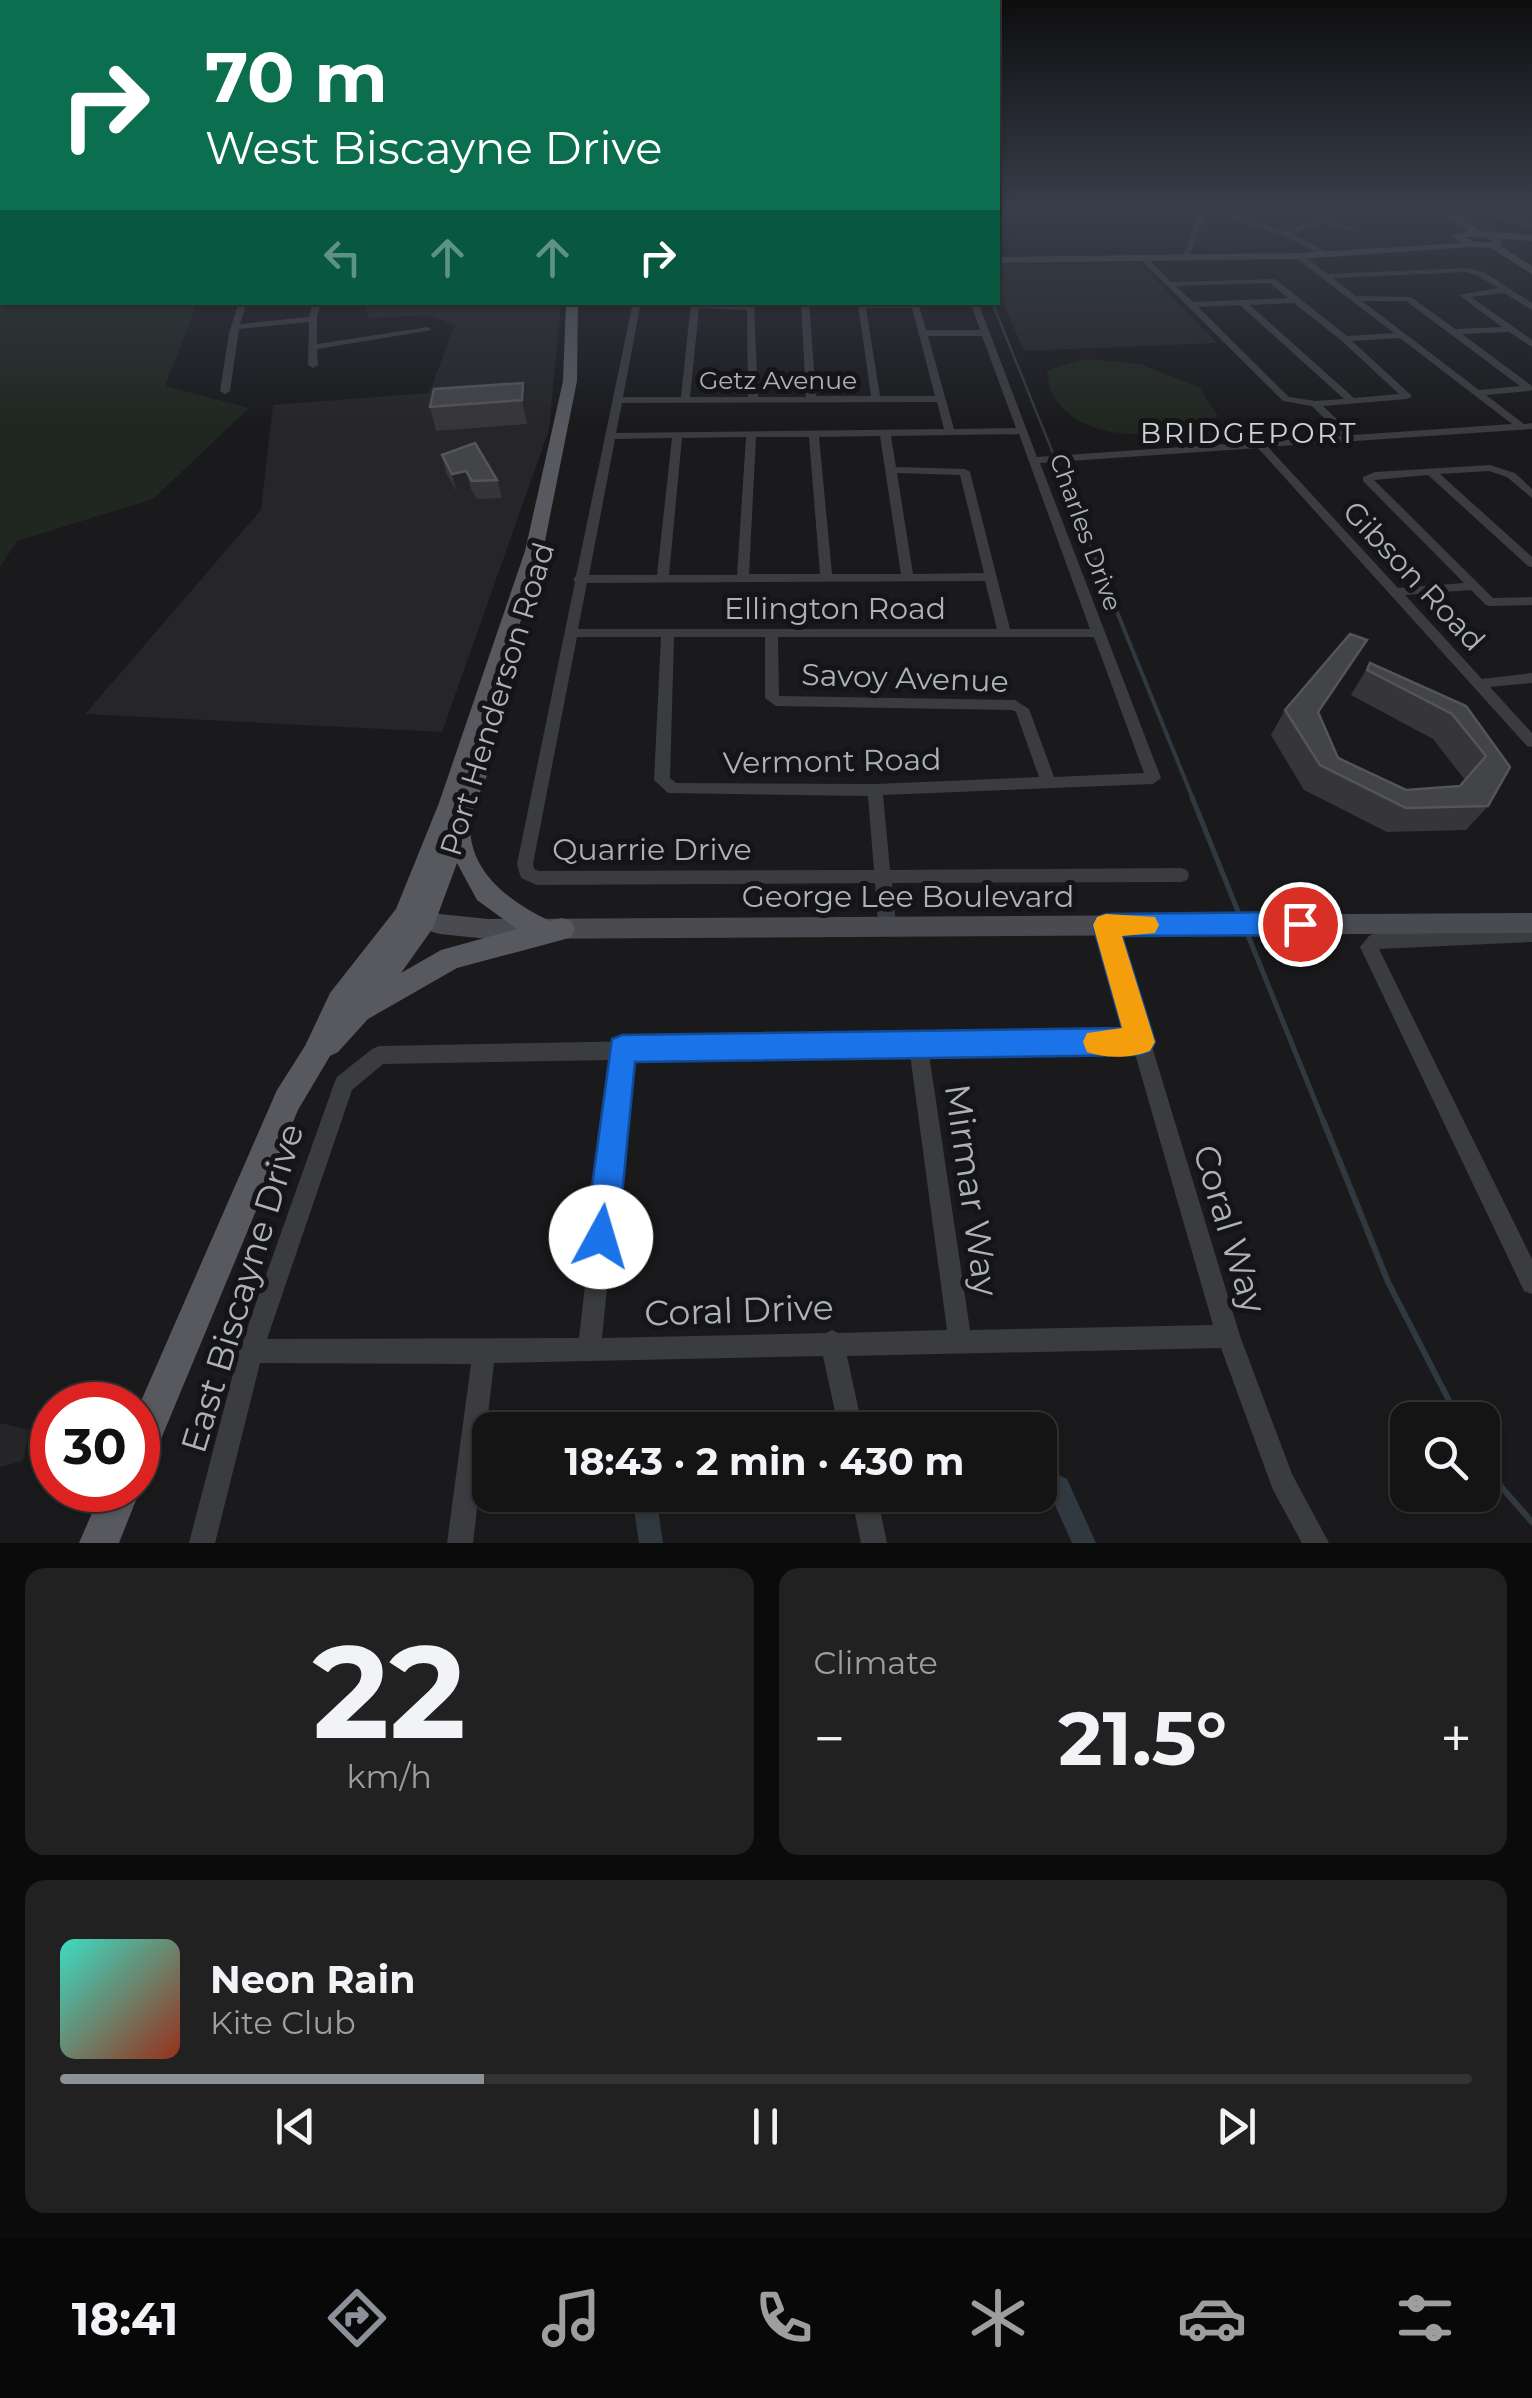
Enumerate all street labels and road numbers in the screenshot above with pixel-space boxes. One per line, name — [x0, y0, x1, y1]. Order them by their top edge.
street label: Getz Avenue — [699, 365, 857, 395]
street label: Charles Drive — [1044, 449, 1128, 615]
street label: Gibson Road — [1335, 493, 1493, 659]
street label: Port Henderson Road — [432, 538, 562, 860]
street label: Ellington Road — [724, 590, 946, 627]
street label: Savoy Avenue — [801, 656, 1009, 700]
street label: Vermont Road — [722, 741, 942, 781]
street label: Quarrie Drive — [552, 831, 752, 868]
street label: George Lee Boulevard — [742, 878, 1074, 915]
street label: Mirmar Way — [936, 1081, 1008, 1299]
street label: East Biscayne Drive — [172, 1118, 312, 1458]
street label: Coral Way — [1184, 1140, 1276, 1318]
street label: Coral Drive — [644, 1285, 834, 1335]

